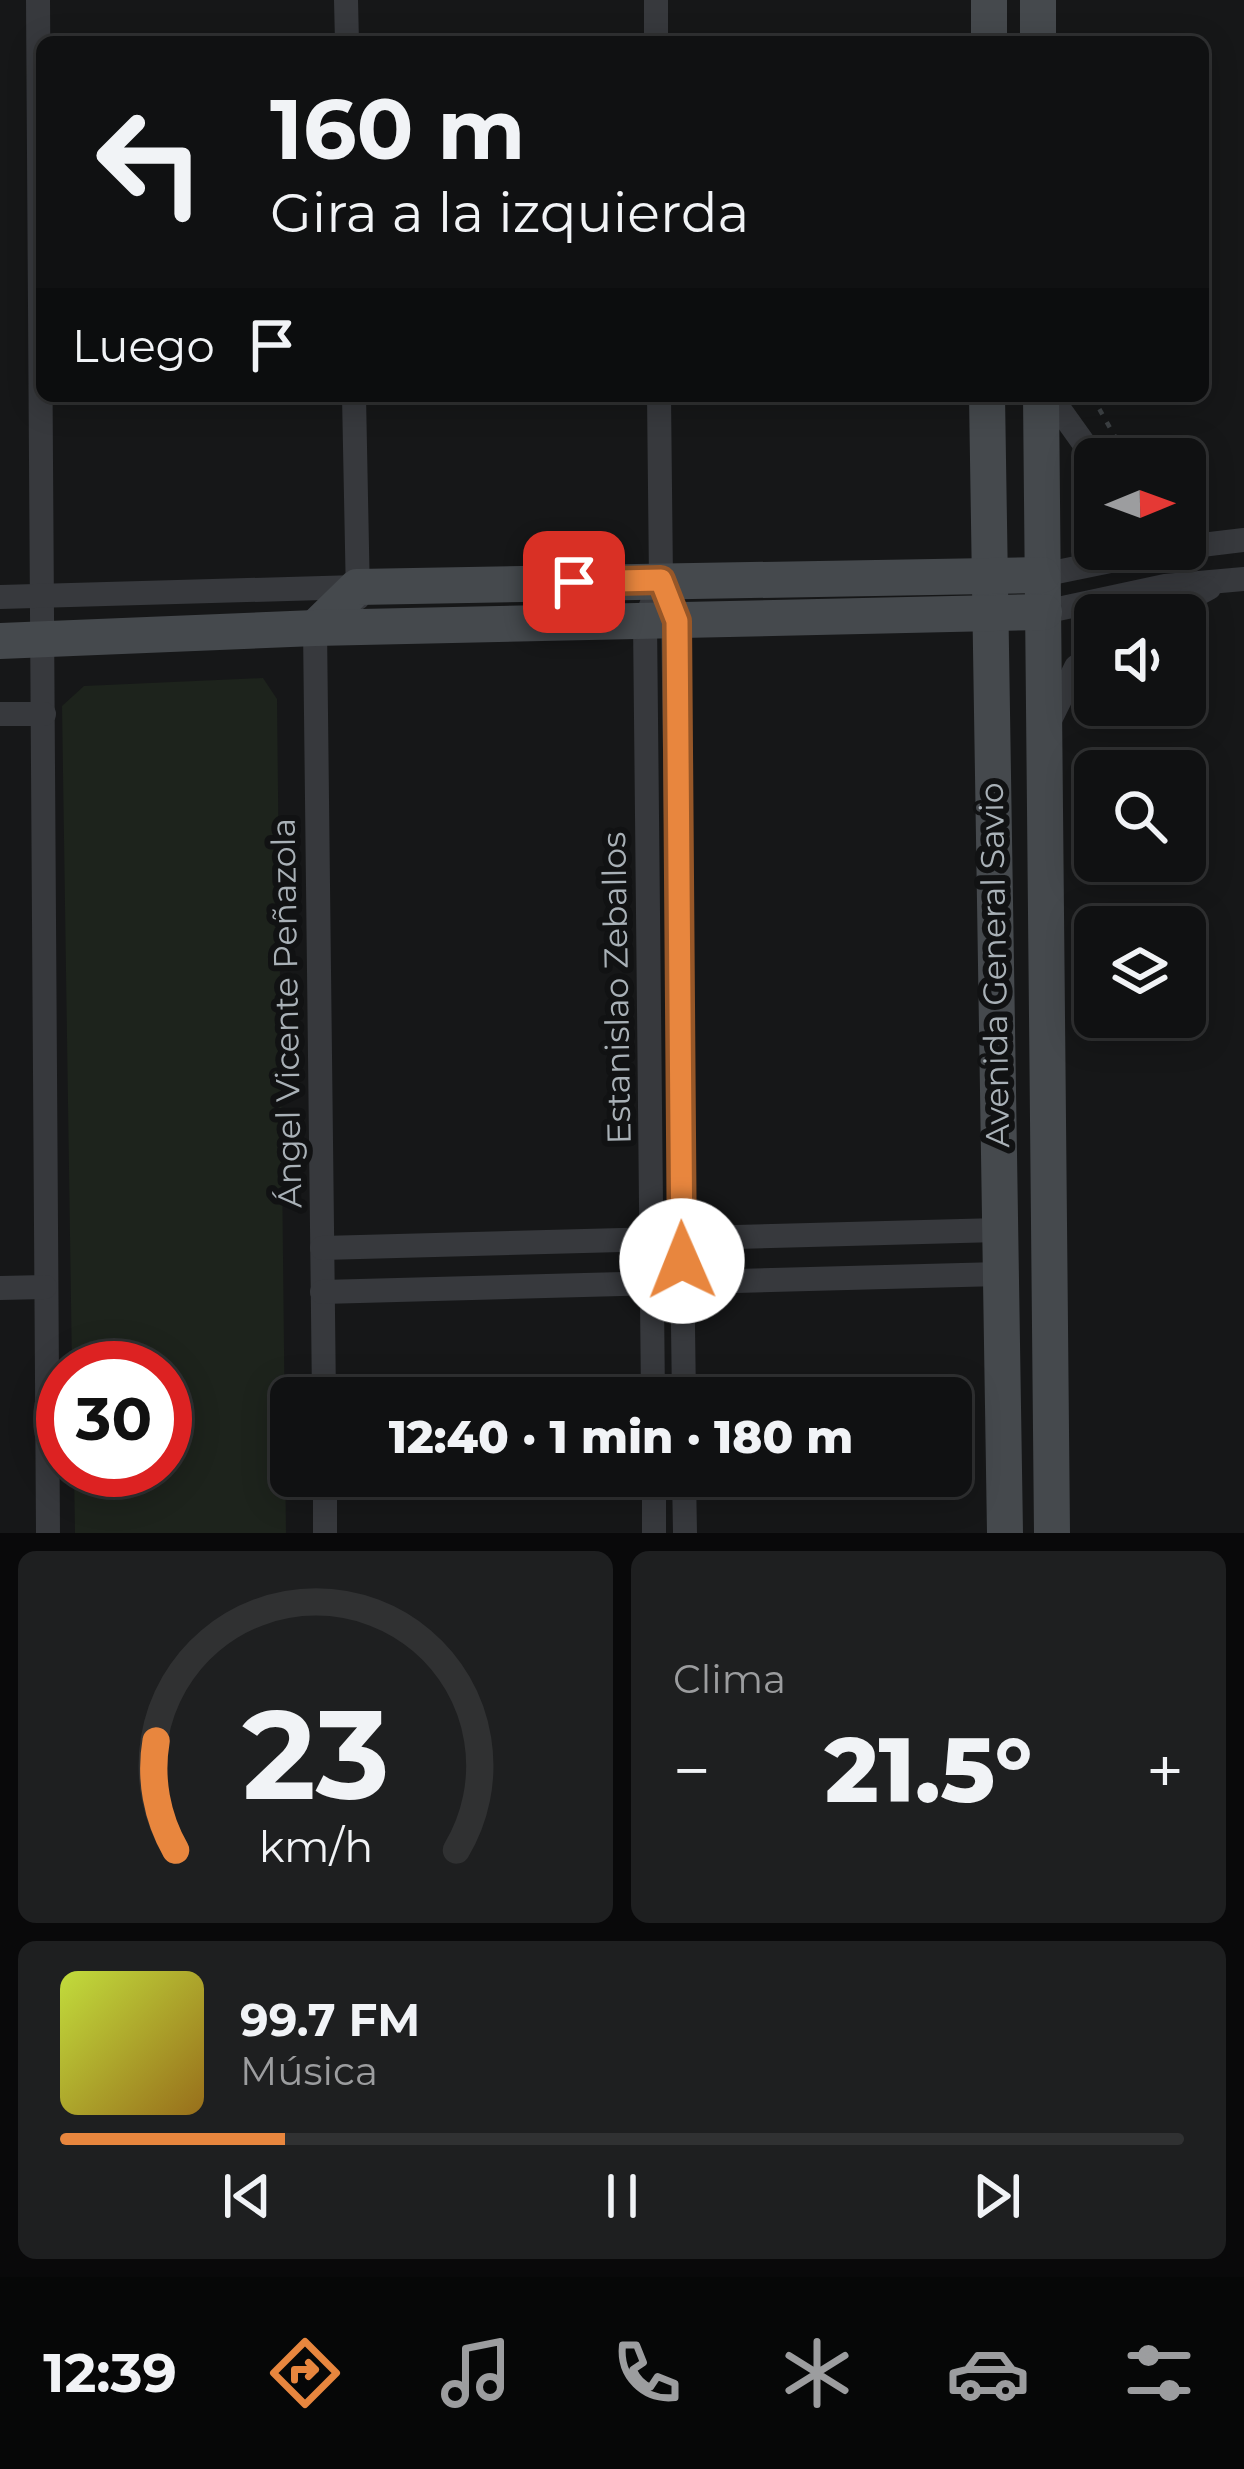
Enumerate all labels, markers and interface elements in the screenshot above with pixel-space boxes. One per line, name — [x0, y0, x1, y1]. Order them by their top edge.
text: 160 m — [270, 78, 525, 180]
icon: left — [72, 84, 228, 240]
text: Gira a la izquierda — [270, 180, 749, 246]
icon: arrive — [239, 312, 305, 378]
text: Luego — [72, 318, 215, 373]
north arrow — [1074, 438, 1206, 570]
map controls — [1074, 438, 1206, 1038]
pin — [523, 531, 625, 633]
icon: arrive — [541, 549, 607, 615]
button: sound — [1074, 594, 1206, 726]
button: search — [1074, 750, 1206, 882]
street label: Avenida General Savio — [971, 782, 1017, 1148]
street label: Ángel Vicente Peñazola — [263, 818, 309, 1208]
street label: Estanislao Zeballos — [593, 832, 639, 1144]
button: layers — [1074, 906, 1206, 1038]
position arrow — [619, 1198, 745, 1324]
speed limit sign: 30 — [36, 1341, 192, 1497]
text: 12:40 · 1 min · 180 m — [389, 1409, 853, 1464]
text: Clima — [673, 1655, 786, 1703]
text: 23 — [242, 1678, 389, 1830]
text: 21.5° — [825, 1715, 1032, 1825]
text: − — [673, 1730, 711, 1811]
text: + — [1146, 1730, 1184, 1811]
text: km/h — [258, 1820, 373, 1873]
text: 99.7 FM — [240, 1992, 420, 2047]
text: Música — [240, 2047, 378, 2095]
icon: previous — [214, 2163, 280, 2229]
icon: pause — [589, 2163, 655, 2229]
icon: next — [964, 2163, 1030, 2229]
icon: directions — [263, 2331, 347, 2415]
icon: music — [434, 2331, 518, 2415]
icon: phone — [605, 2331, 689, 2415]
icon: climate — [775, 2331, 859, 2415]
icon: car — [946, 2331, 1030, 2415]
icon: filters — [1117, 2331, 1201, 2415]
text: 12:39 — [43, 2340, 177, 2406]

